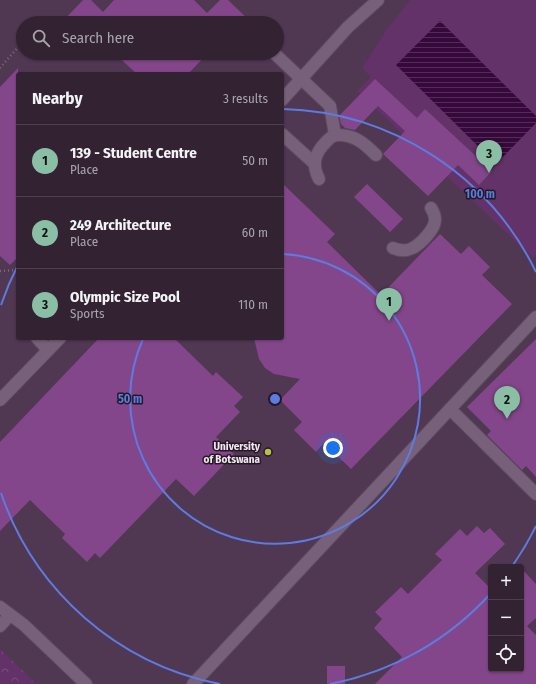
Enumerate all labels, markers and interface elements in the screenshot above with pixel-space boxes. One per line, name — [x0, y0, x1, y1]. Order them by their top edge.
search box — [16, 16, 284, 60]
icon: search — [30, 27, 52, 49]
text: Search here — [62, 29, 134, 47]
text: Nearby — [32, 88, 83, 109]
text: 3 results — [223, 91, 268, 106]
pin: 3 — [476, 140, 502, 173]
text: 139 - Student Centre — [70, 144, 197, 162]
text: 1 — [42, 153, 48, 168]
text: 50 m — [242, 153, 268, 168]
text: Place — [70, 162, 98, 177]
text: 100 m — [465, 187, 495, 201]
text: 249 Architecture — [70, 216, 171, 234]
text: 2 — [42, 225, 48, 240]
text: 60 m — [242, 225, 268, 240]
text: Place — [70, 234, 98, 249]
text: Olympic Size Pool — [70, 288, 180, 306]
pin: 1 — [376, 288, 402, 321]
text: 3 — [42, 297, 48, 312]
text: 110 m — [238, 297, 268, 312]
text: Sports — [70, 306, 105, 321]
pin: 2 — [494, 386, 520, 419]
text: 50 m — [118, 392, 142, 406]
centre of rings — [268, 392, 282, 406]
your location — [323, 438, 343, 458]
place label: University of Botswana — [204, 440, 261, 466]
marker: University of Botswana — [263, 447, 273, 457]
map controls — [488, 564, 524, 672]
button: + — [488, 564, 524, 600]
button: − — [488, 600, 524, 636]
button: locate — [488, 636, 524, 672]

